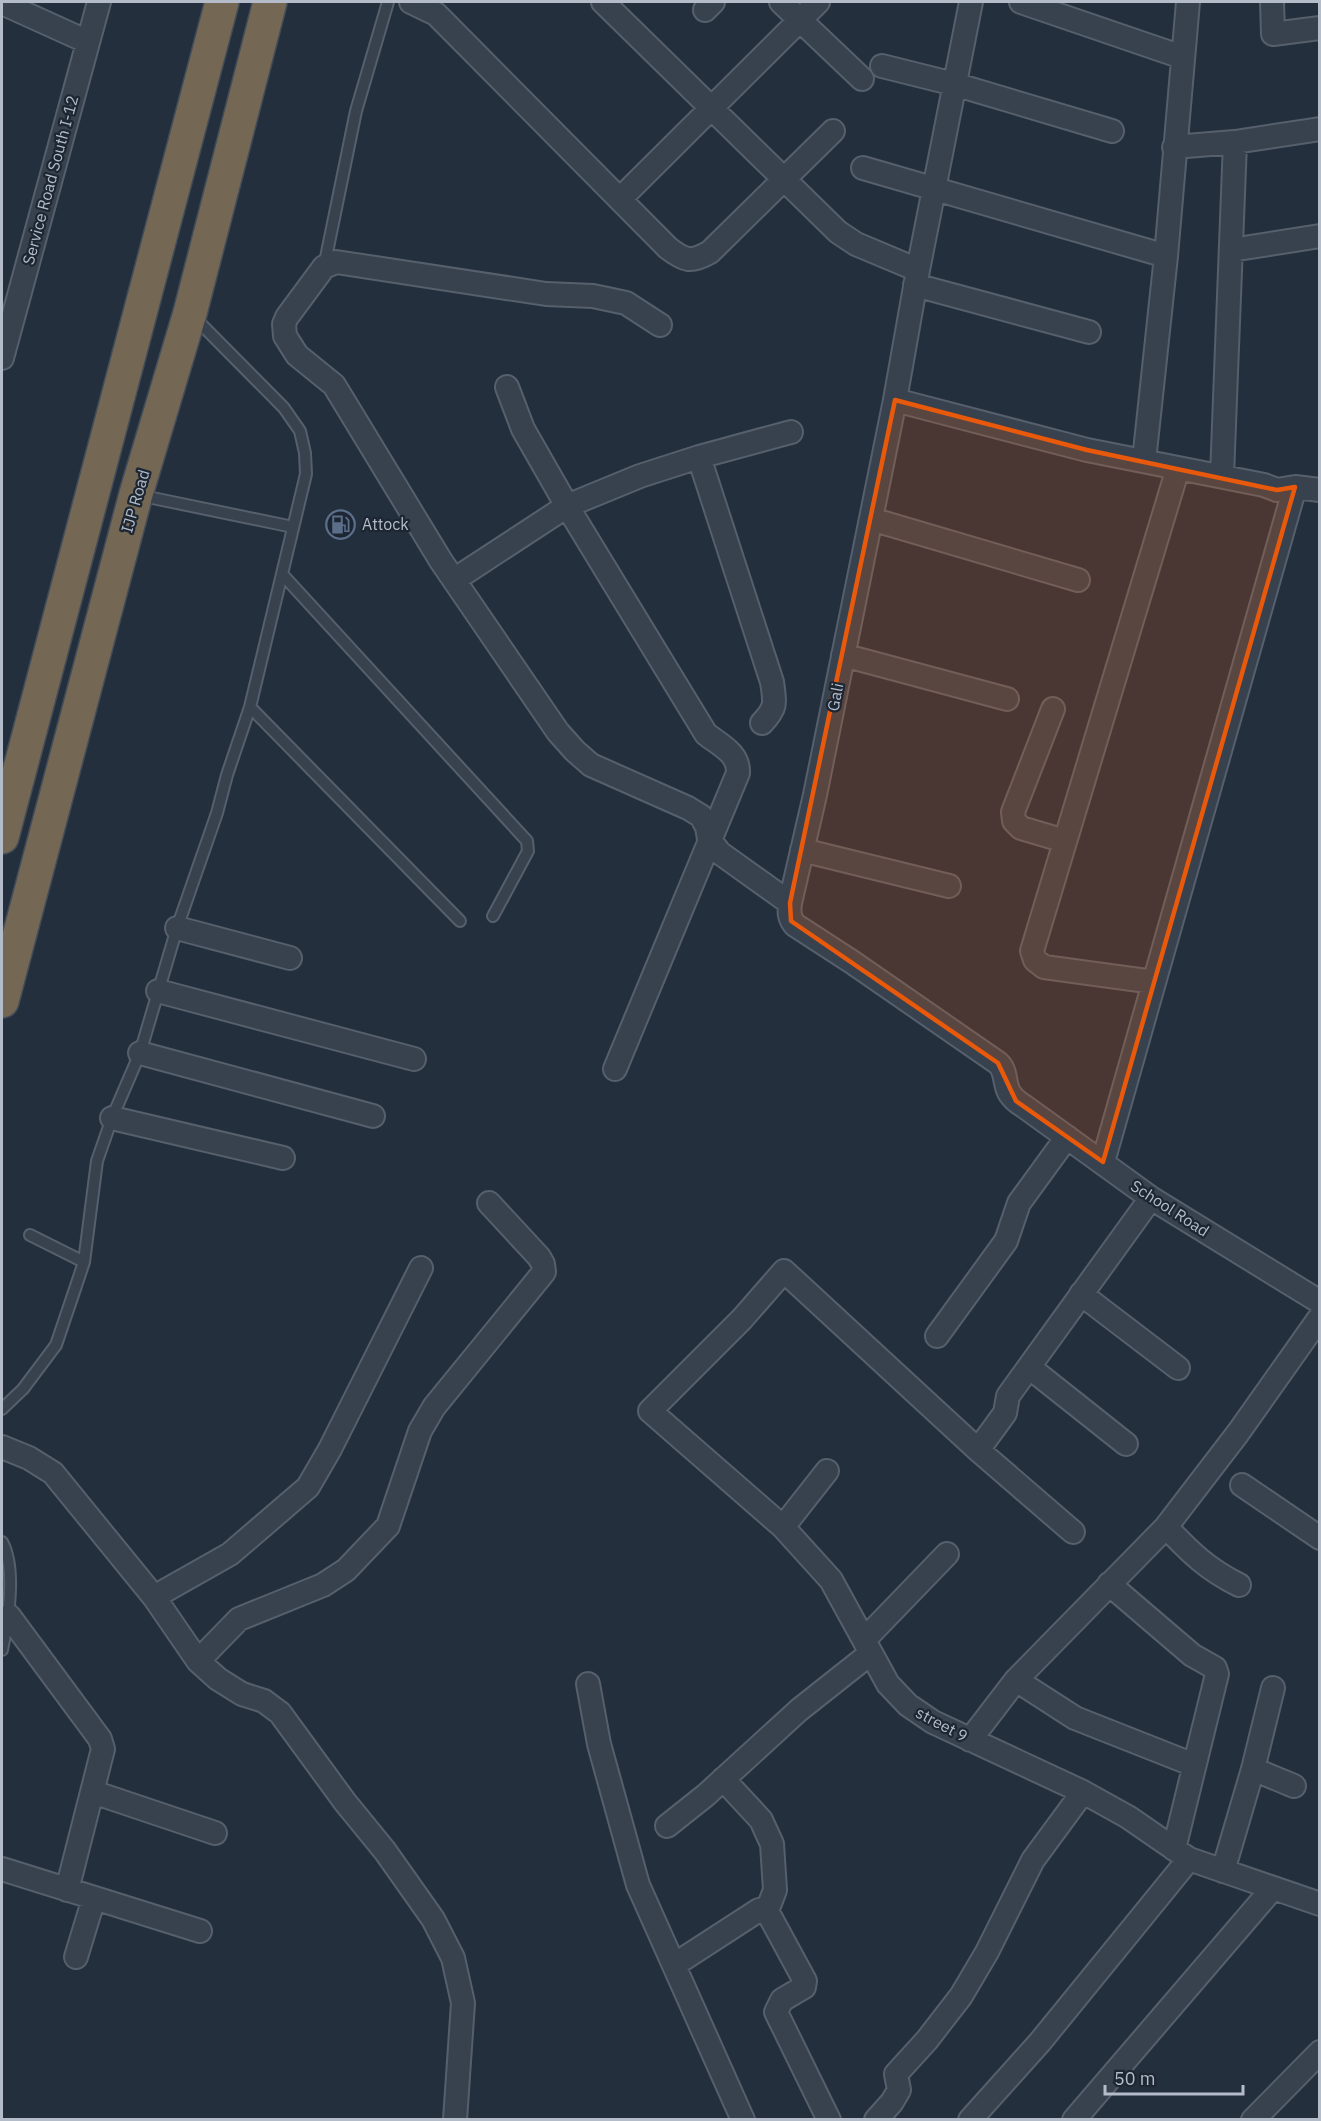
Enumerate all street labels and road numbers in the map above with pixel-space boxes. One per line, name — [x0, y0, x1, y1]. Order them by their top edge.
street label: Service Road South I-12 — [18, 93, 82, 267]
street label: IJP Road — [116, 467, 154, 535]
street label: Gali — [823, 681, 847, 713]
street label: School Road — [1127, 1175, 1213, 1241]
street label: street 9 — [913, 1702, 971, 1746]

